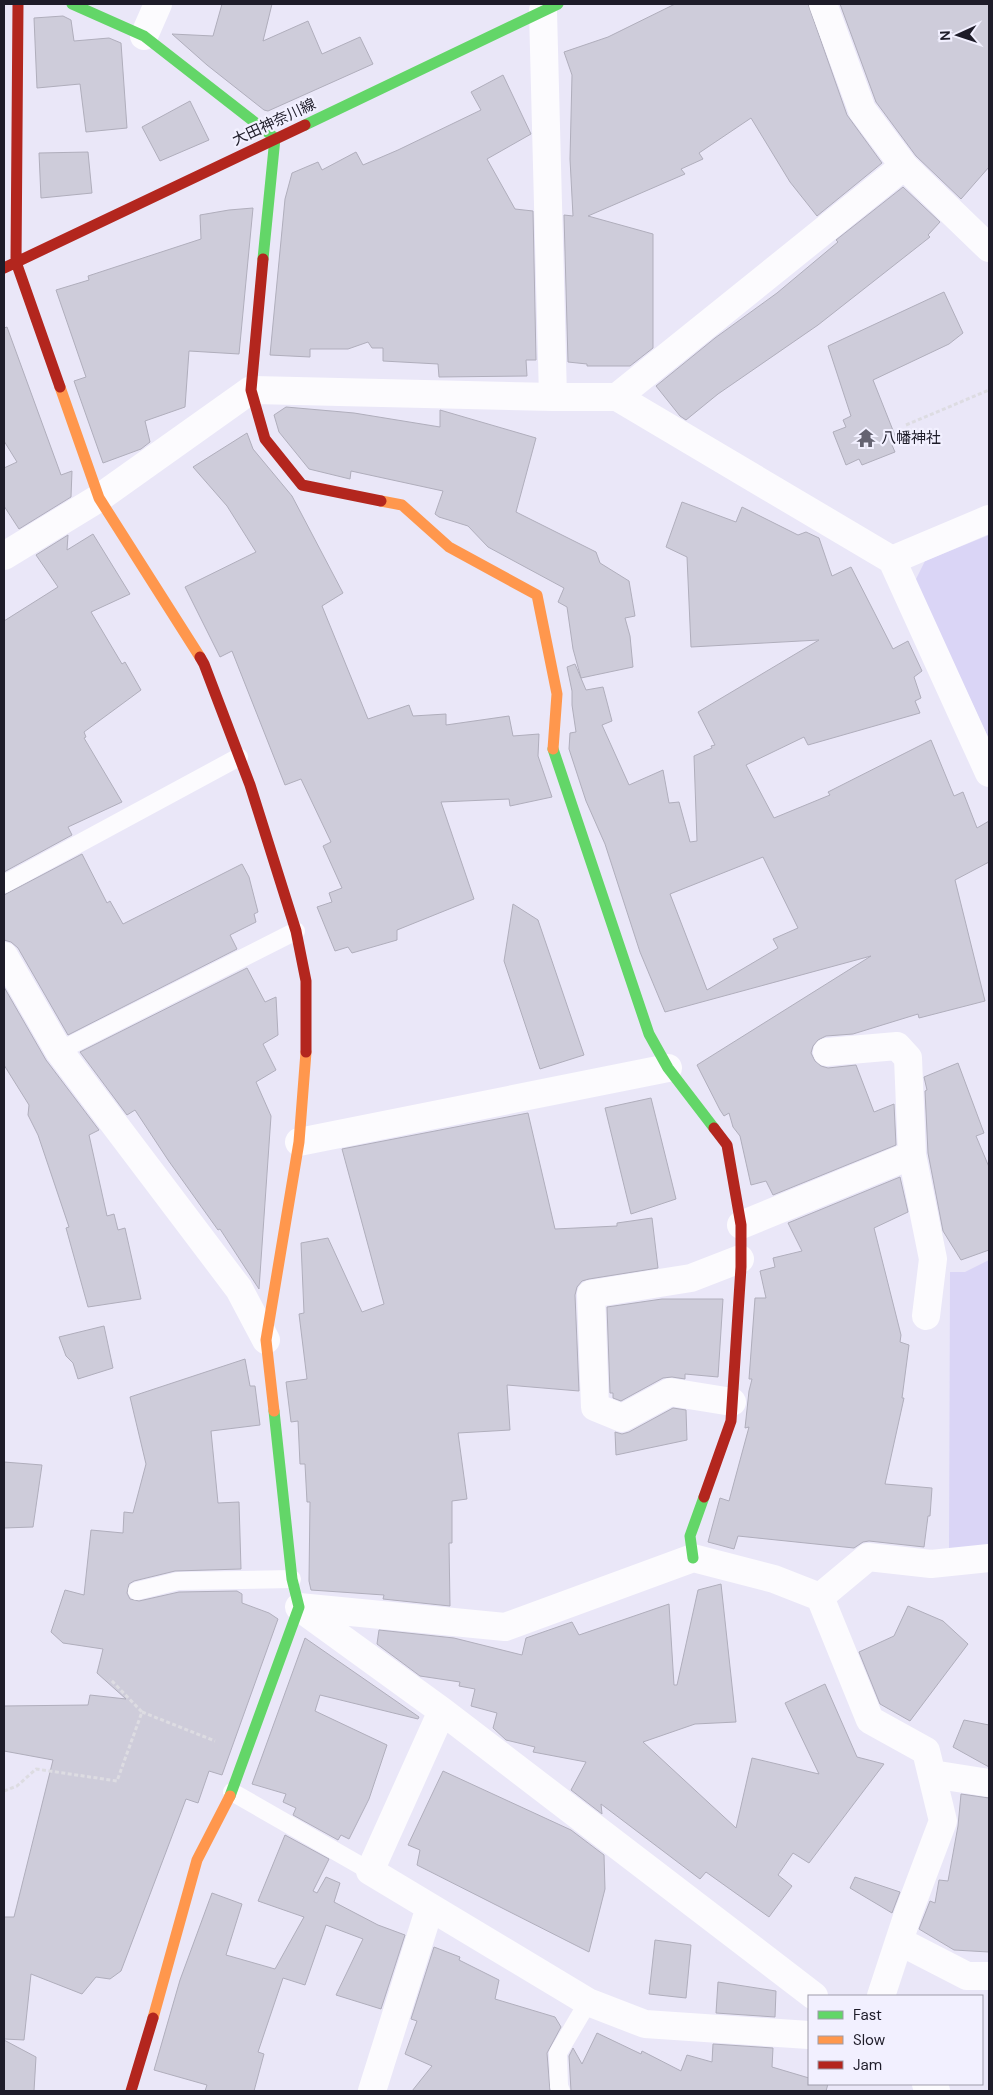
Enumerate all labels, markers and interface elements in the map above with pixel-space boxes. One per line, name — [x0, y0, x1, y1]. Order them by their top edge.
north arrow — [933, 10, 983, 60]
text: N — [936, 30, 954, 41]
street label: 大田神奈川線 — [229, 94, 319, 150]
temple icon: 八幡神社 — [855, 427, 877, 449]
place label: 八幡神社 — [881, 428, 941, 448]
legend — [808, 1995, 983, 2085]
text: Fast — [853, 2005, 882, 2025]
text: Slow — [853, 2030, 886, 2050]
text: Jam — [853, 2055, 882, 2075]

